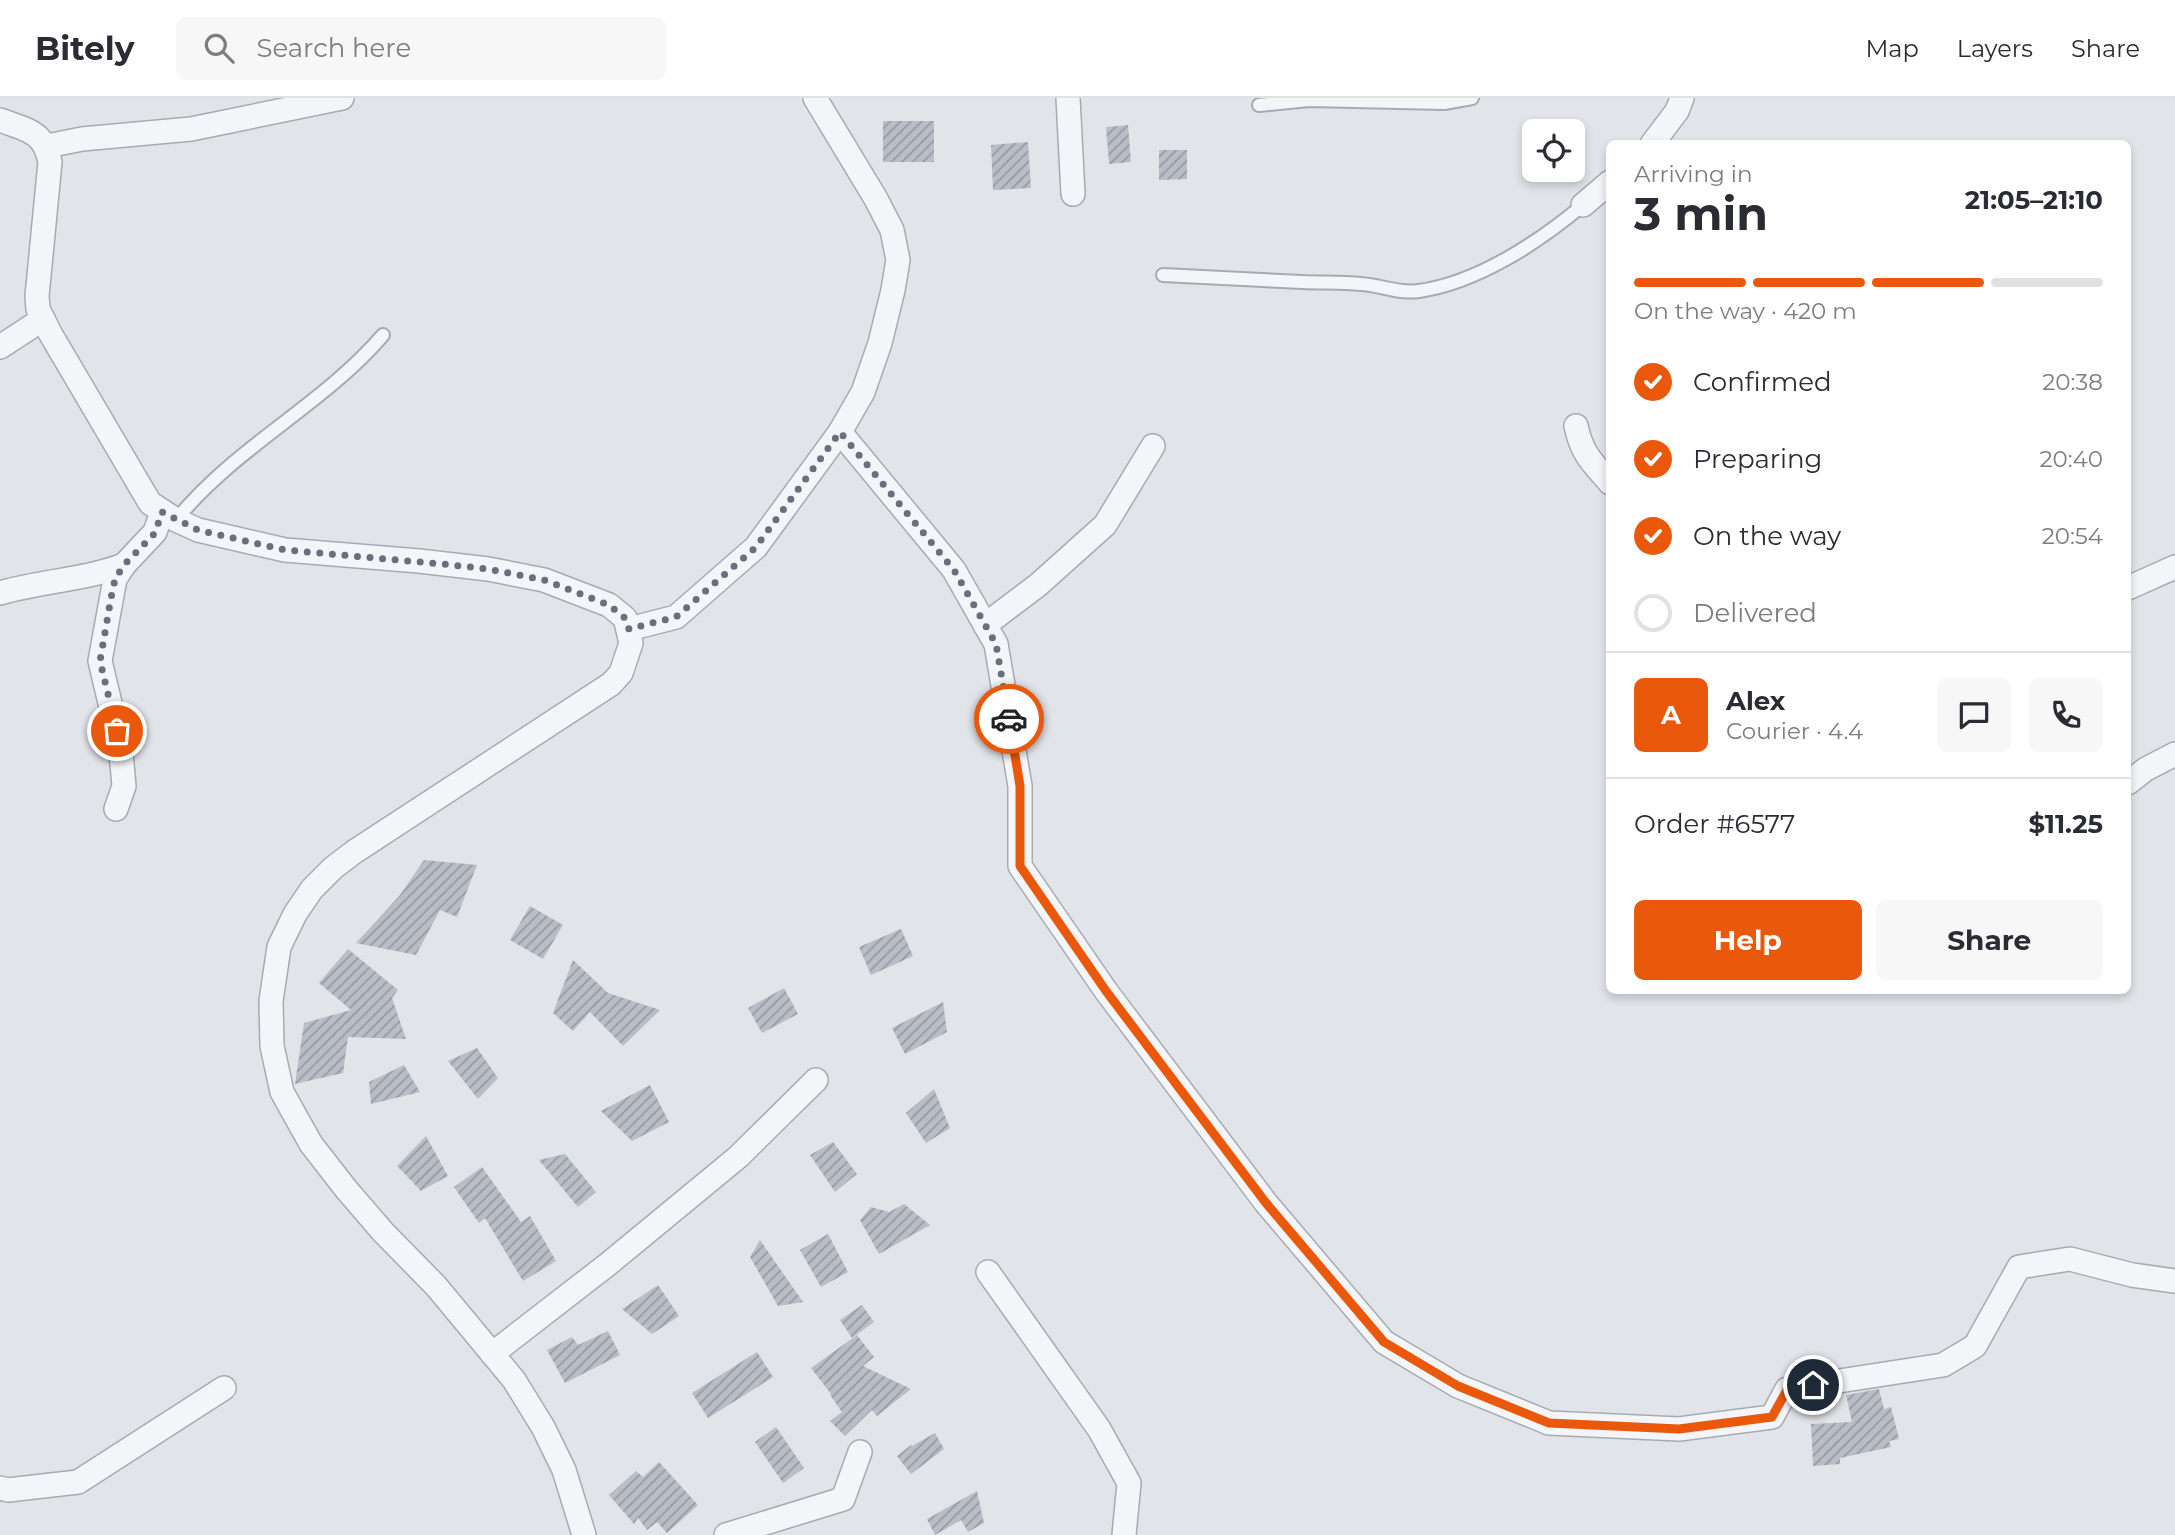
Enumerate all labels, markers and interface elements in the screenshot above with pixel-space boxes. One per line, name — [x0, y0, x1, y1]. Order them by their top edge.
search box — [176, 17, 666, 80]
text: Bitely — [35, 28, 134, 68]
icon: search — [200, 29, 238, 67]
text: Search here — [256, 32, 411, 64]
text: Map — [1865, 34, 1919, 63]
text: Layers — [1957, 34, 2033, 63]
text: Share — [2071, 34, 2140, 63]
map controls — [1522, 119, 1585, 182]
button: locate — [1522, 119, 1585, 182]
text: Arriving in — [1634, 160, 1753, 188]
text: 21:05–21:10 — [1965, 184, 2103, 216]
text: 3 min — [1634, 185, 1768, 242]
text: On the way · 420 m — [1634, 297, 1857, 325]
icon: check — [1634, 363, 1672, 401]
text: Confirmed — [1693, 366, 1832, 398]
text: 20:38 — [2042, 368, 2103, 396]
icon: check — [1634, 440, 1672, 478]
text: Preparing — [1693, 443, 1822, 475]
text: 20:40 — [2039, 445, 2103, 473]
icon: check — [1634, 517, 1672, 555]
text: On the way — [1693, 520, 1841, 552]
text: 20:54 — [2042, 522, 2103, 550]
text: Delivered — [1693, 597, 1817, 629]
button: chat — [1937, 678, 2011, 752]
button: phone — [2029, 678, 2103, 752]
courier — [974, 684, 1044, 754]
text: Alex — [1726, 685, 1785, 717]
text: A — [1661, 699, 1681, 731]
icon: car — [990, 700, 1028, 738]
pin — [87, 701, 147, 761]
icon: bag — [98, 712, 136, 750]
text: Courier · 4.4 — [1726, 717, 1863, 745]
text: Order #6577 — [1634, 808, 1795, 840]
text: $11.25 — [2028, 808, 2103, 840]
button: Help — [1634, 900, 1862, 980]
button: Share — [1876, 900, 2103, 980]
pin — [1783, 1355, 1843, 1415]
icon: home — [1794, 1366, 1832, 1404]

